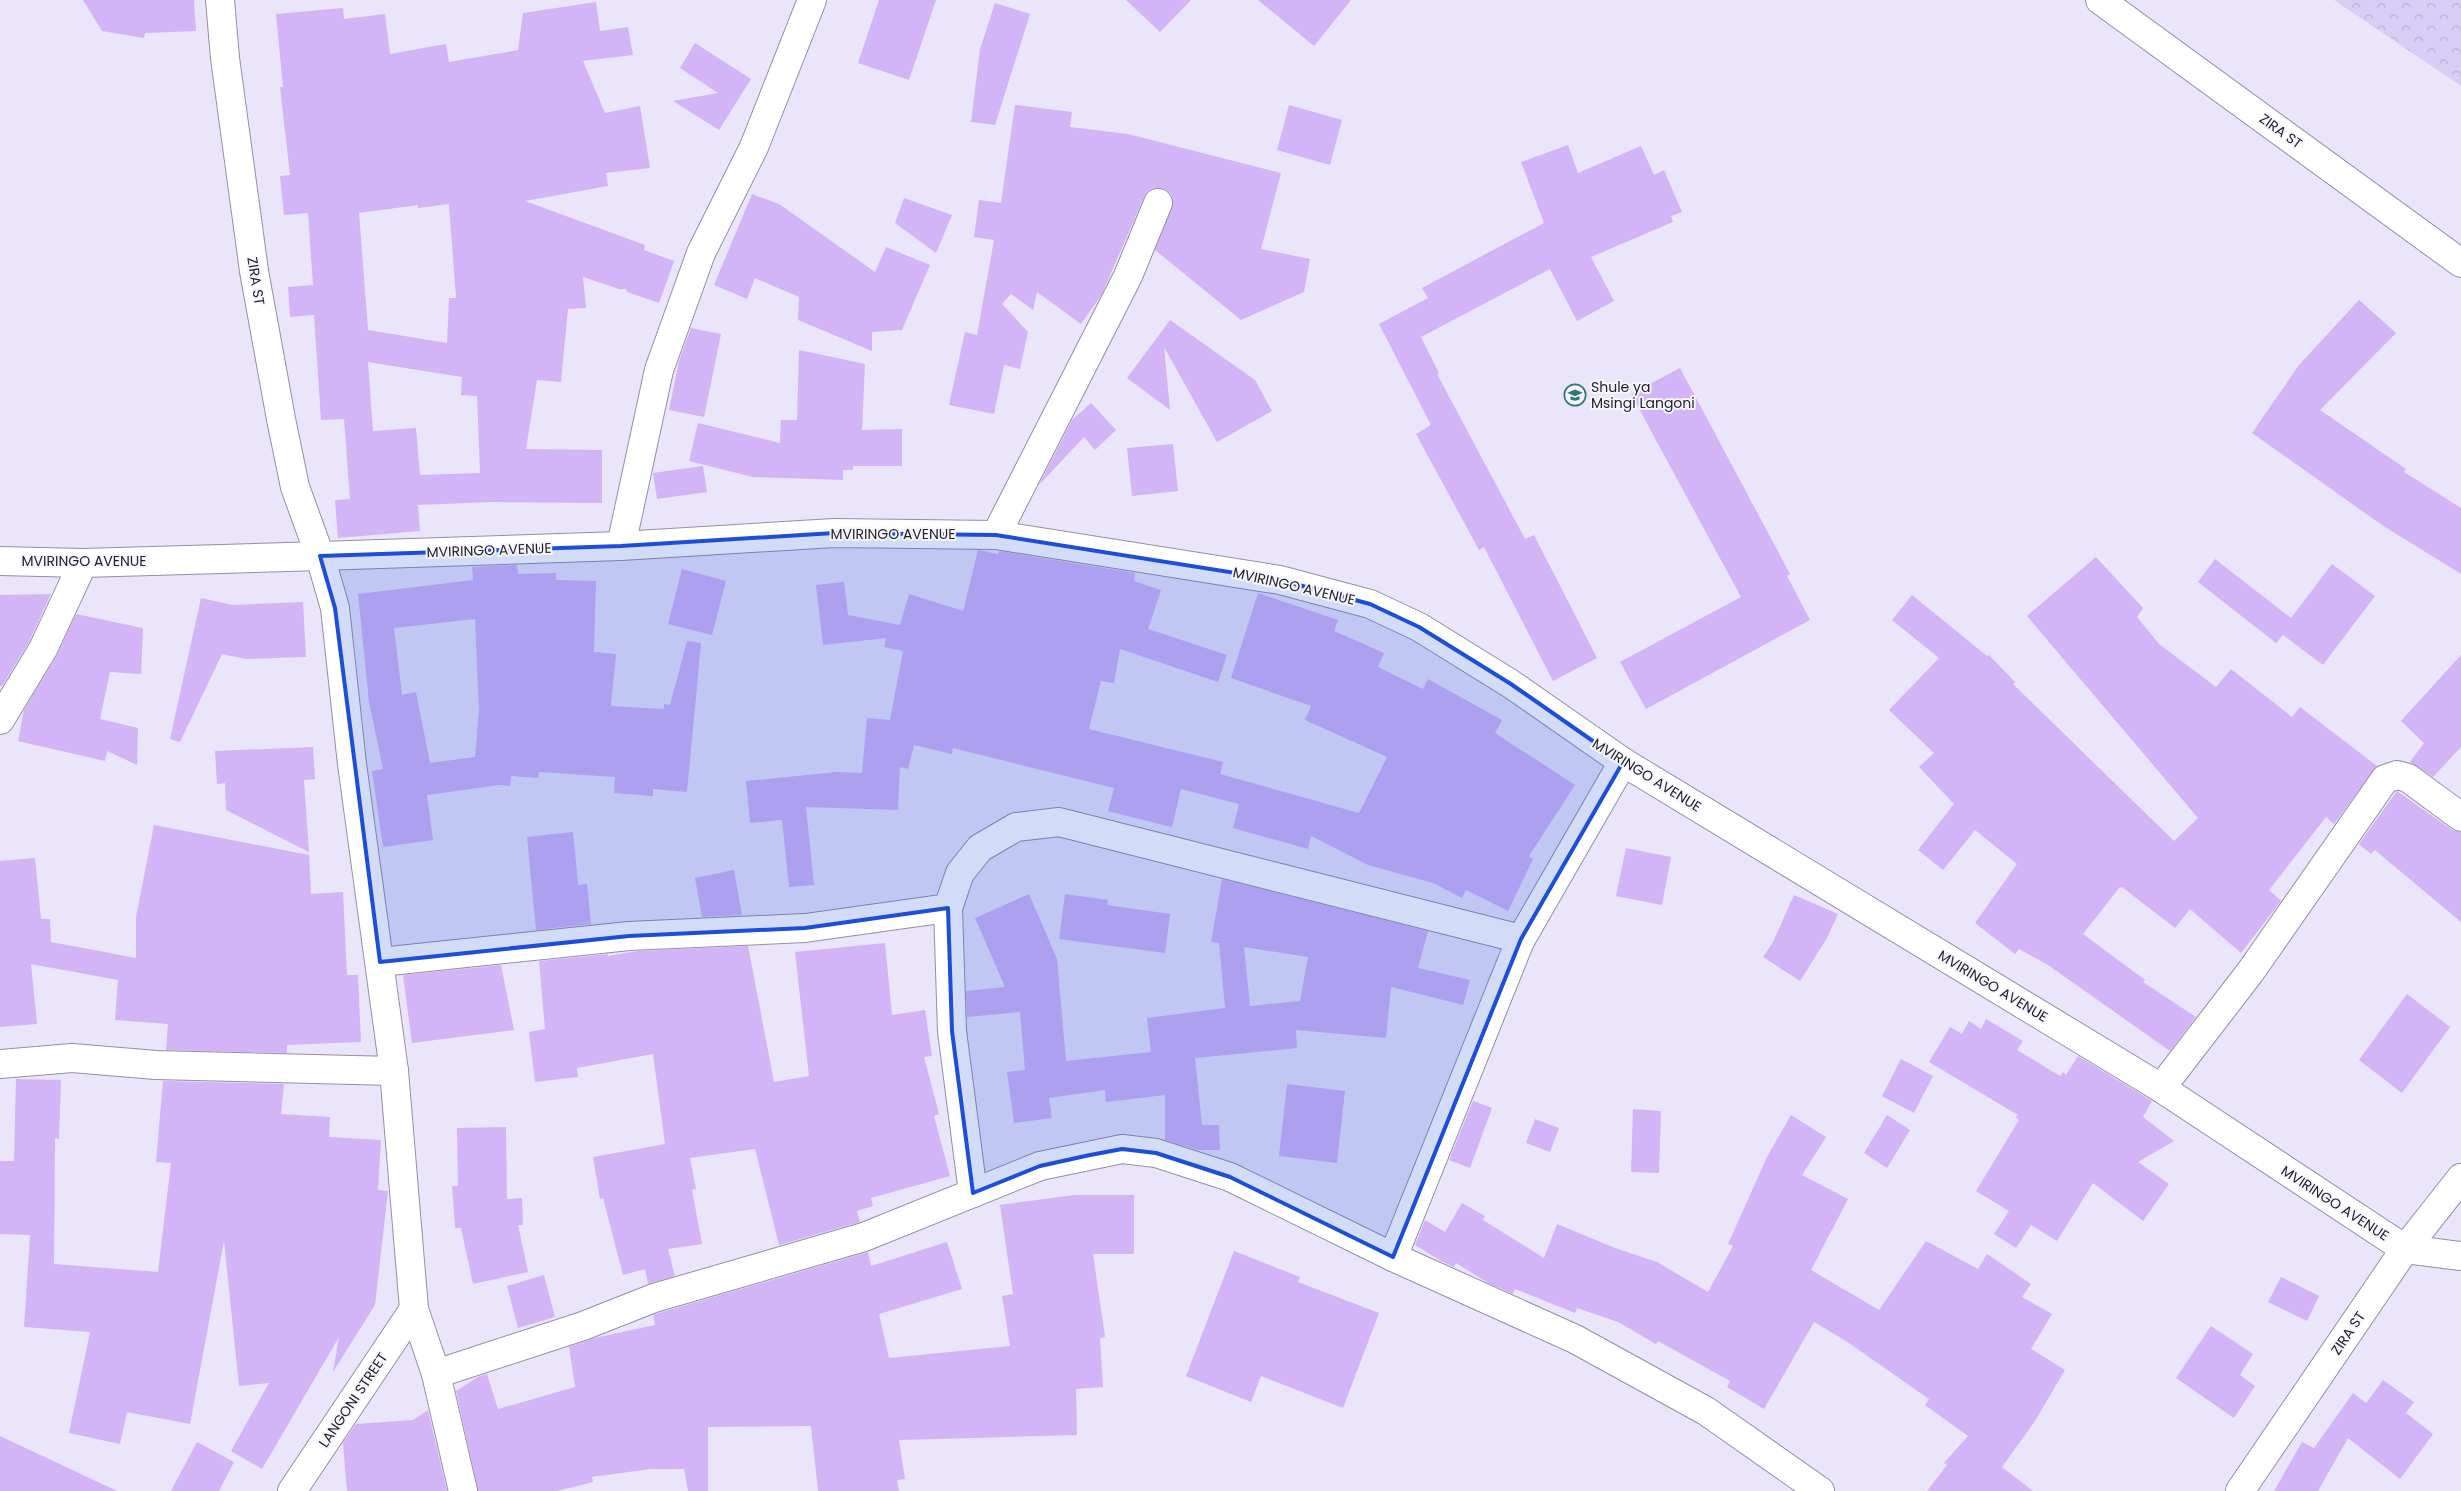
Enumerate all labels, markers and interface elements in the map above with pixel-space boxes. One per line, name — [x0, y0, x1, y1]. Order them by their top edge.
street label: ZIRA ST — [2256, 109, 2307, 154]
street label: ZIRA ST — [242, 255, 270, 307]
place label: Shule ya Msingi Langoni — [1591, 377, 1695, 413]
school or university icon: Shule ya Msingi Langoni — [1563, 383, 1587, 407]
street label: MVIRINGO AVENUE — [831, 524, 955, 544]
street label: MVIRINGO AVENUE — [426, 538, 552, 562]
street label: MVIRINGO AVENUE — [22, 551, 146, 571]
street label: MVIRINGO AVENUE — [1231, 562, 1357, 610]
street label: MVIRINGO AVENUE — [1589, 733, 1705, 817]
street label: MVIRINGO AVENUE — [1934, 945, 2052, 1027]
street label: MVIRINGO AVENUE — [2277, 1161, 2393, 1245]
street label: ZIRA ST — [2326, 1307, 2370, 1359]
street label: LANGONI STREET — [314, 1348, 392, 1451]

